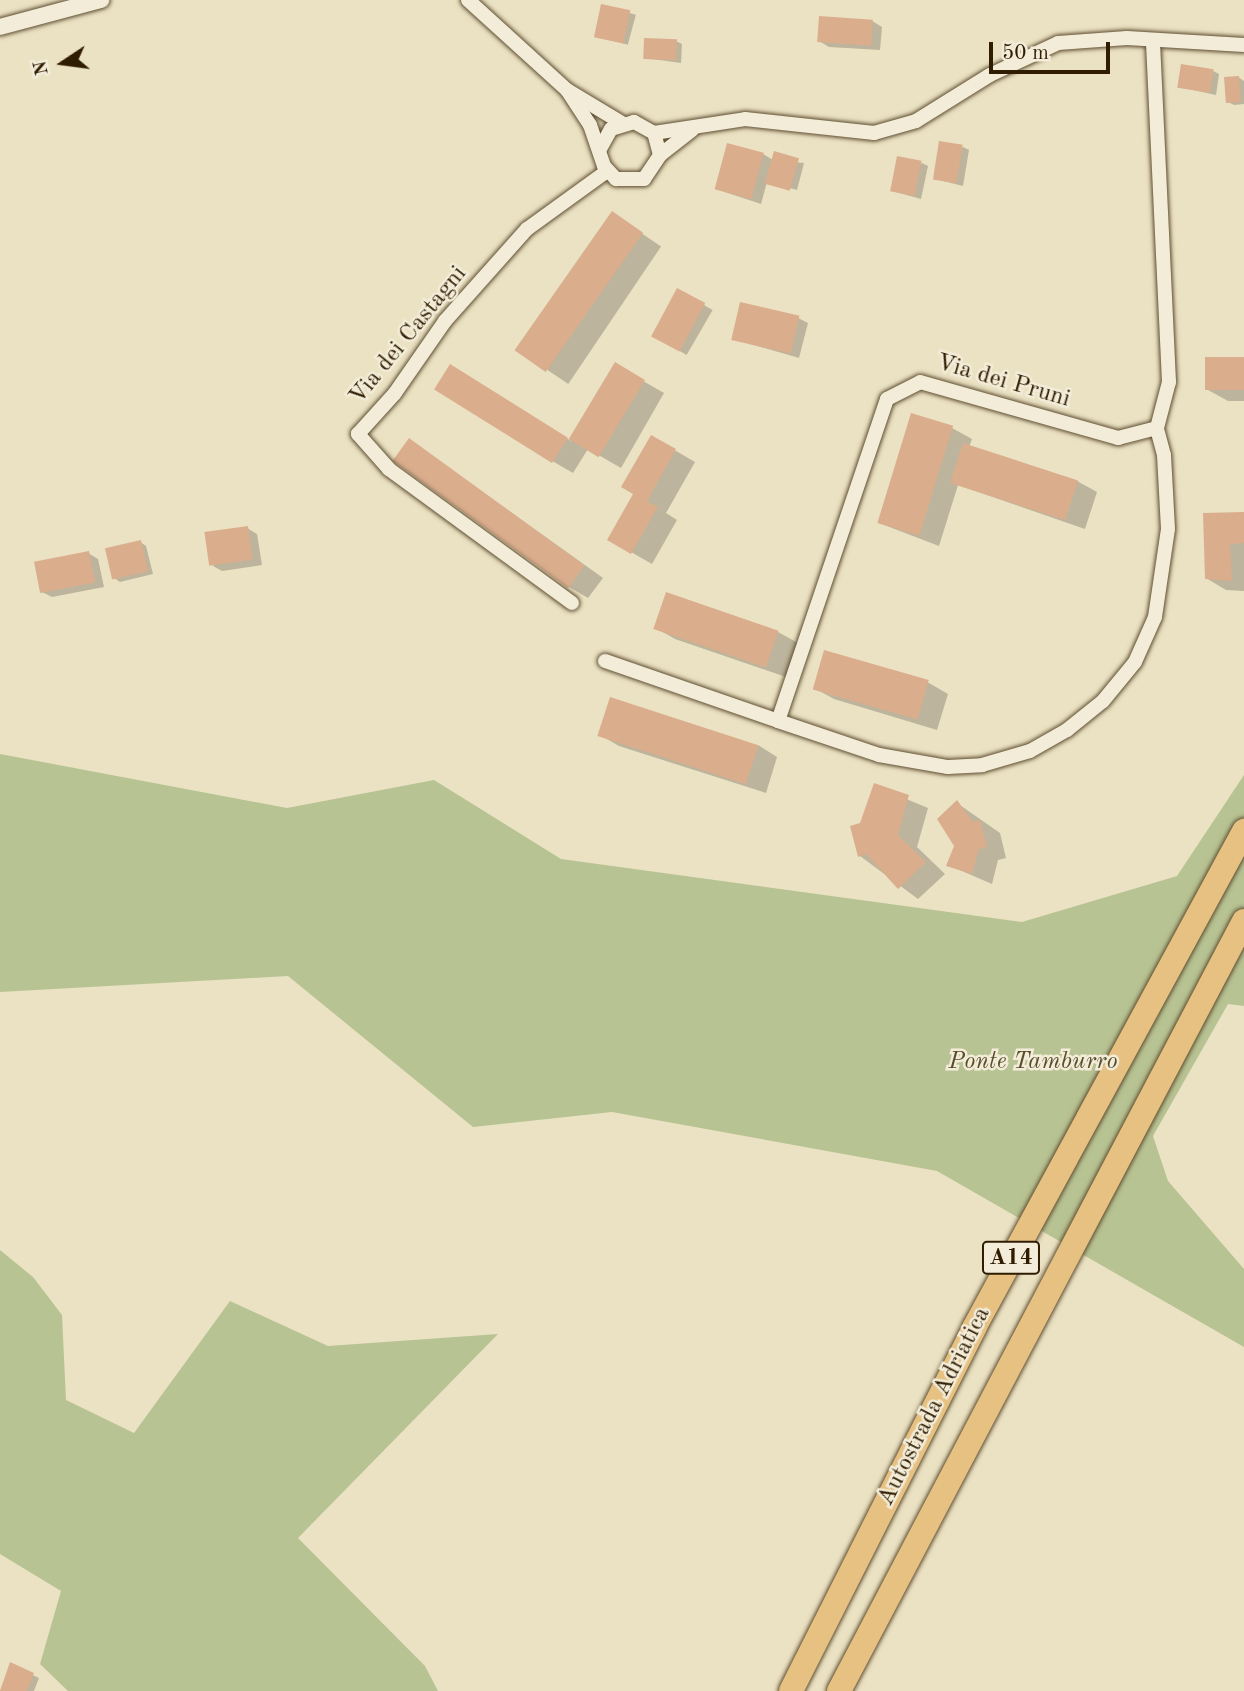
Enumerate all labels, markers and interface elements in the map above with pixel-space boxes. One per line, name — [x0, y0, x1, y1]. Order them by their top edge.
north arrow — [28, 28, 98, 98]
scale bar — [992, 28, 1113, 72]
text: 50 m — [1002, 43, 1049, 64]
text: N — [31, 59, 53, 77]
street label: Via dei Castagni — [344, 261, 474, 411]
street label: Via dei Pruni — [933, 349, 1073, 415]
park label: Ponte Tamburro — [949, 1049, 1117, 1077]
road number: A14 — [981, 1238, 1041, 1278]
street label: Autostrada Adriatica — [872, 1303, 998, 1511]

